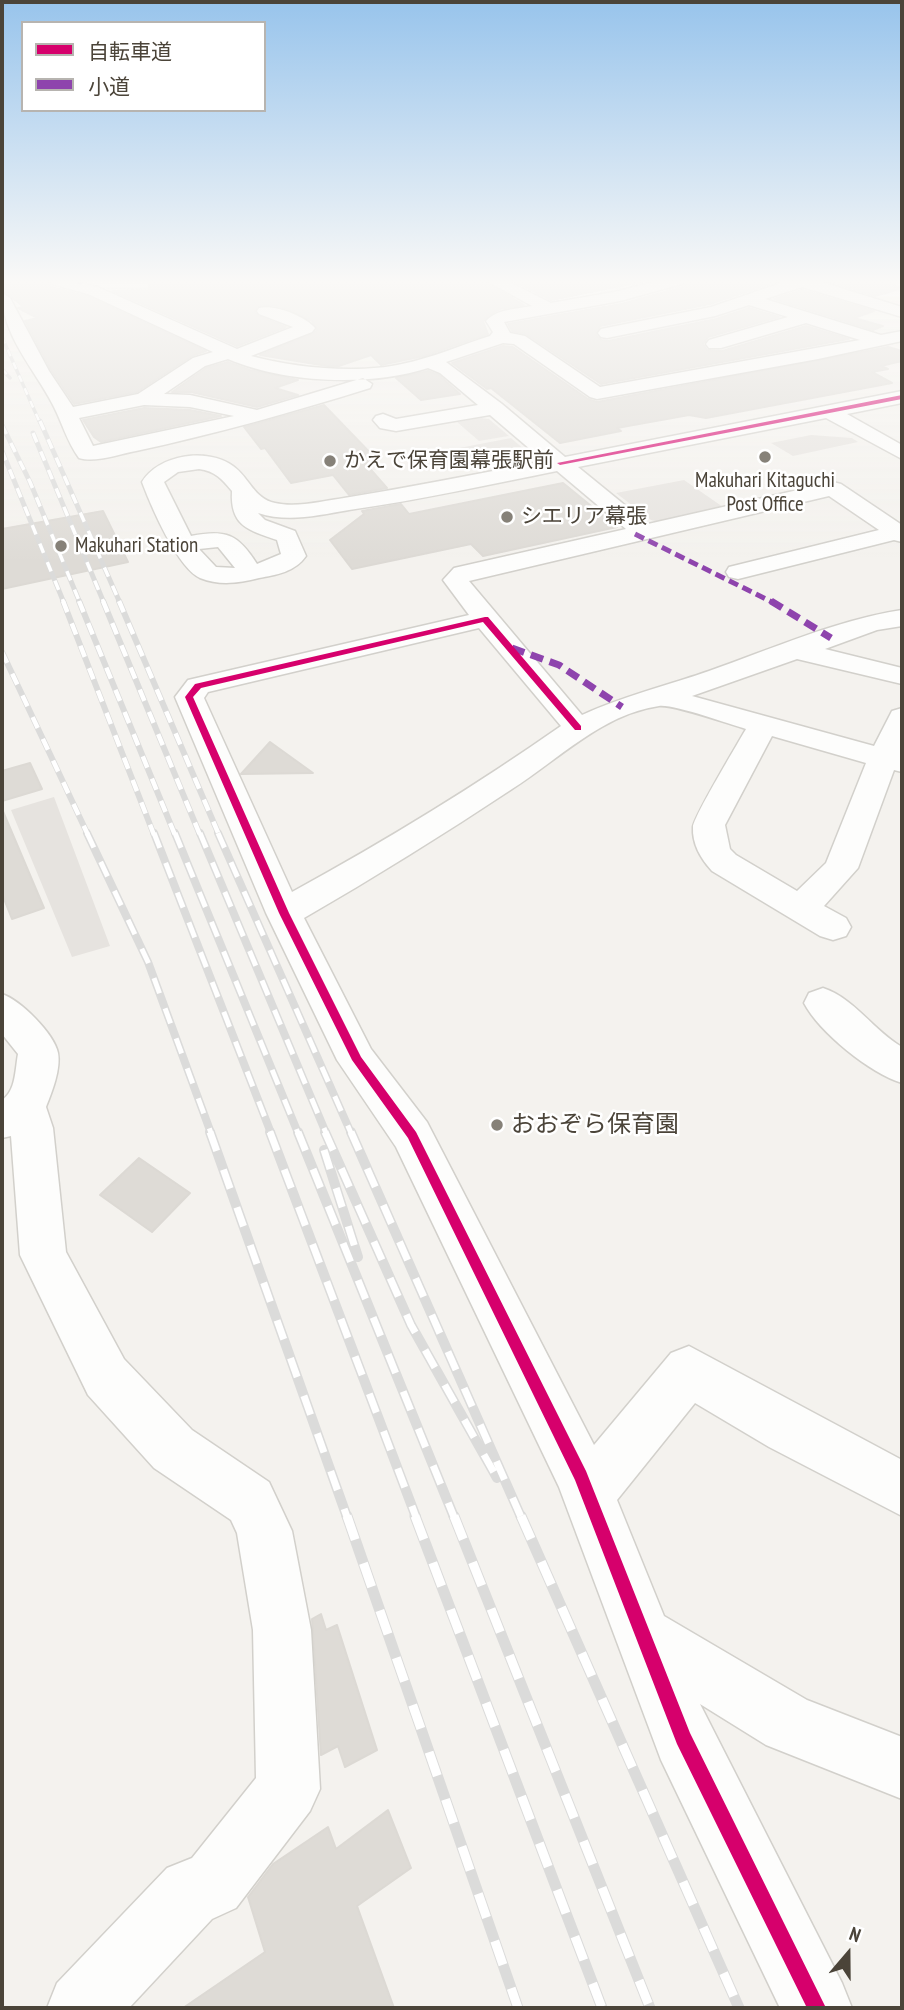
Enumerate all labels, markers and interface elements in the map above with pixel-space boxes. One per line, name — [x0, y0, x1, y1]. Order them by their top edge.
legend — [21, 21, 266, 112]
text: 自転車道 — [88, 38, 172, 65]
text: 小道 — [88, 73, 130, 100]
place label: かえで保育園幕張駅前 — [344, 448, 554, 474]
marker: Makuhari Kitaguchi Post Office — [757, 449, 773, 465]
marker: かえで保育園幕張駅前 — [322, 453, 338, 469]
place label: Makuhari Kitaguchi Post Office — [695, 468, 835, 518]
place label: シエリア幕張 — [521, 504, 647, 530]
marker: シエリア幕張 — [499, 509, 515, 525]
place label: Makuhari Station — [75, 533, 198, 559]
marker: Makuhari Station — [53, 538, 69, 554]
place label: おおぞら保育園 — [511, 1111, 679, 1139]
marker: おおぞら保育園 — [489, 1117, 505, 1133]
north arrow — [813, 1919, 883, 1989]
text: N — [846, 1921, 864, 1947]

